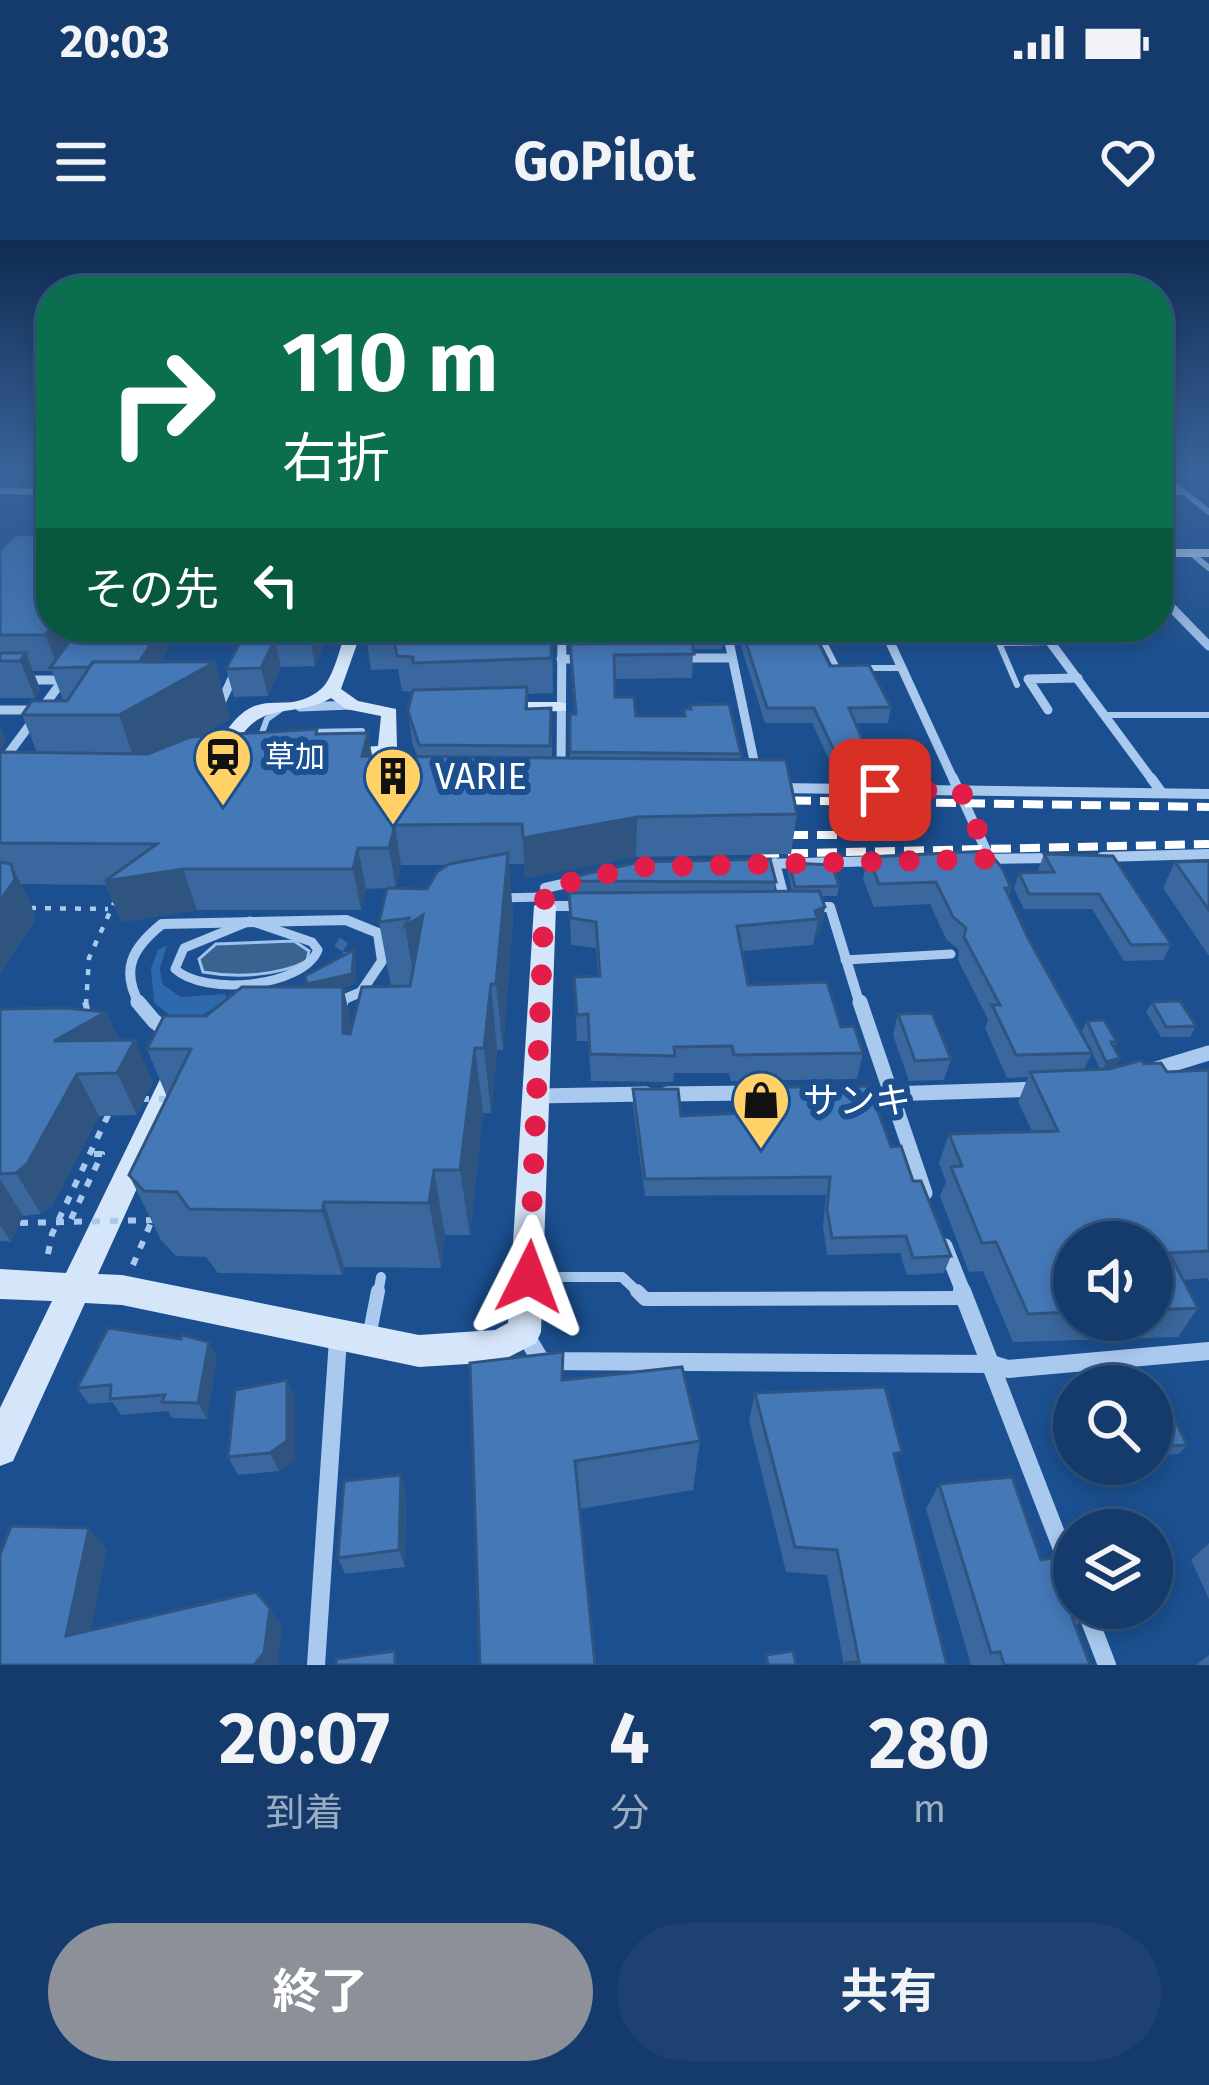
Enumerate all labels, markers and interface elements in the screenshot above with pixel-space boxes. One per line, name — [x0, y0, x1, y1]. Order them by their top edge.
text: 20:03 — [60, 15, 170, 69]
icon: menu — [48, 129, 114, 195]
icon: heart — [1095, 129, 1161, 195]
text: GoPilot — [513, 130, 696, 194]
text: 110 m — [282, 312, 498, 413]
icon: right — [84, 324, 240, 480]
text: 右折 — [282, 427, 390, 491]
icon: left — [243, 552, 309, 618]
text: その先 — [84, 563, 219, 617]
station icon: 草加 — [192, 726, 254, 808]
place label: 草加 — [265, 739, 325, 775]
pin — [829, 739, 931, 841]
building icon: VARIE — [362, 745, 424, 827]
place label: VARIE — [435, 755, 527, 799]
icon: arrive — [847, 757, 913, 823]
shop icon: サンキ — [730, 1069, 792, 1151]
place label: サンキ — [803, 1079, 911, 1123]
position arrow — [466, 1214, 592, 1340]
map controls — [1053, 1221, 1173, 1629]
button: sound — [1053, 1221, 1173, 1341]
button: search — [1053, 1365, 1173, 1485]
button: layers — [1053, 1509, 1173, 1629]
text: 20:07 — [219, 1696, 390, 1782]
text: 4 — [609, 1696, 650, 1782]
text: 280 — [869, 1701, 990, 1787]
text: m — [913, 1786, 946, 1832]
text: 到着 — [266, 1790, 344, 1836]
text: 分 — [610, 1790, 649, 1836]
button: 終了 — [48, 1923, 593, 2061]
button: 共有 — [617, 1923, 1161, 2061]

